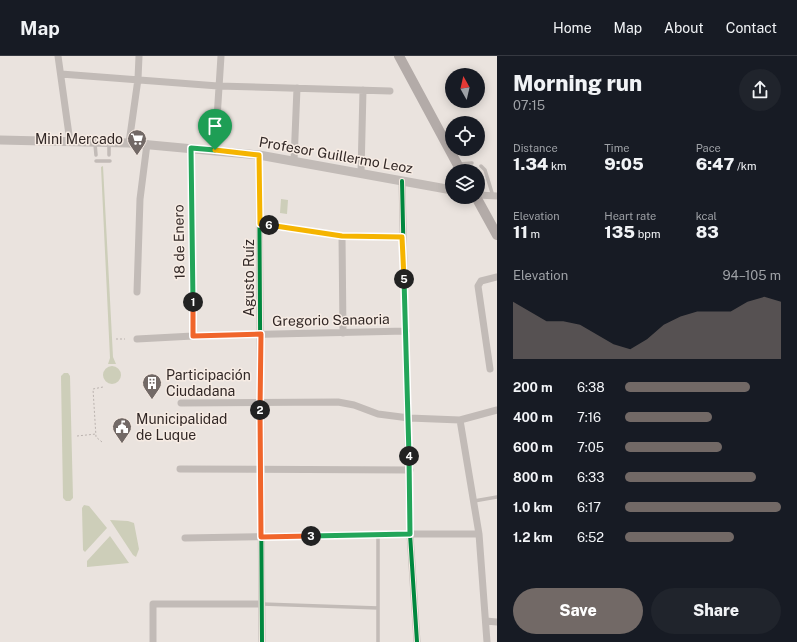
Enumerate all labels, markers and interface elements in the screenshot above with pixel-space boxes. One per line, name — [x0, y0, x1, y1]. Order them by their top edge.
text: Map — [20, 17, 60, 39]
text: Home — [553, 20, 592, 36]
text: Map — [614, 20, 642, 36]
text: About — [664, 20, 704, 36]
text: Contact — [726, 20, 777, 36]
north arrow — [445, 68, 485, 108]
map controls — [445, 68, 485, 204]
button: share — [739, 69, 781, 111]
text: Morning run — [513, 70, 642, 96]
text: 07:15 — [513, 98, 545, 113]
pin — [198, 109, 232, 150]
icon: arrive — [204, 115, 226, 137]
button: locate — [445, 116, 485, 156]
supermarket icon: Mini Mercado — [126, 128, 148, 156]
place label: Mini Mercado — [35, 131, 123, 147]
street label: Profesor Guillermo Leoz — [258, 134, 414, 176]
text: Distance — [513, 142, 558, 154]
text: Time — [604, 142, 629, 154]
text: Pace — [696, 142, 721, 154]
text: 1.34 — [513, 154, 548, 174]
text: 9:05 — [604, 154, 644, 174]
text: 6:47 — [696, 154, 734, 174]
text: km — [548, 160, 567, 172]
text: /km — [734, 160, 757, 172]
button: layers — [445, 164, 485, 204]
street label: 18 de Enero — [170, 204, 188, 280]
text: Elevation — [513, 210, 560, 222]
text: Heart rate — [604, 210, 656, 222]
text: kcal — [696, 210, 717, 222]
pin: 6 — [259, 215, 279, 235]
text: 6 — [265, 219, 273, 231]
text: 11 — [513, 222, 528, 242]
text: 135 — [604, 222, 635, 242]
text: 83 — [696, 222, 719, 242]
text: m — [528, 228, 540, 240]
text: bpm — [635, 228, 660, 240]
street label: Agusto Ruíz — [241, 239, 257, 317]
text: Elevation — [513, 268, 568, 283]
text: 94–105 m — [723, 268, 781, 283]
pin: 5 — [394, 269, 414, 289]
text: 5 — [400, 273, 408, 285]
pin: 1 — [183, 292, 203, 312]
text: 1 — [191, 296, 195, 308]
street label: Gregorio Sanaoria — [272, 311, 390, 329]
place label: Participación Ciudadana — [166, 367, 251, 399]
building icon: Participación Ciudadana — [141, 372, 163, 400]
text: 200 m — [513, 380, 553, 395]
text: 6:38 — [577, 380, 605, 395]
pin: 2 — [250, 400, 270, 420]
text: 2 — [257, 404, 264, 416]
text: 400 m — [513, 410, 553, 425]
text: 7:16 — [577, 410, 601, 425]
place label: Municipalidad de Luque — [136, 411, 227, 443]
public building icon: Municipalidad de Luque — [111, 416, 133, 444]
text: 600 m — [513, 440, 553, 455]
text: 7:05 — [577, 440, 604, 455]
pin: 4 — [399, 446, 419, 466]
text: 4 — [405, 450, 413, 462]
text: 800 m — [513, 470, 553, 485]
text: 6:33 — [577, 470, 604, 485]
text: 1.0 km — [513, 500, 553, 515]
text: 6:17 — [577, 500, 601, 515]
pin: 3 — [301, 526, 321, 546]
text: 3 — [307, 530, 315, 542]
text: 1.2 km — [513, 530, 553, 545]
text: 6:52 — [577, 530, 604, 545]
button: Save — [513, 588, 643, 634]
button: Share — [651, 588, 781, 634]

